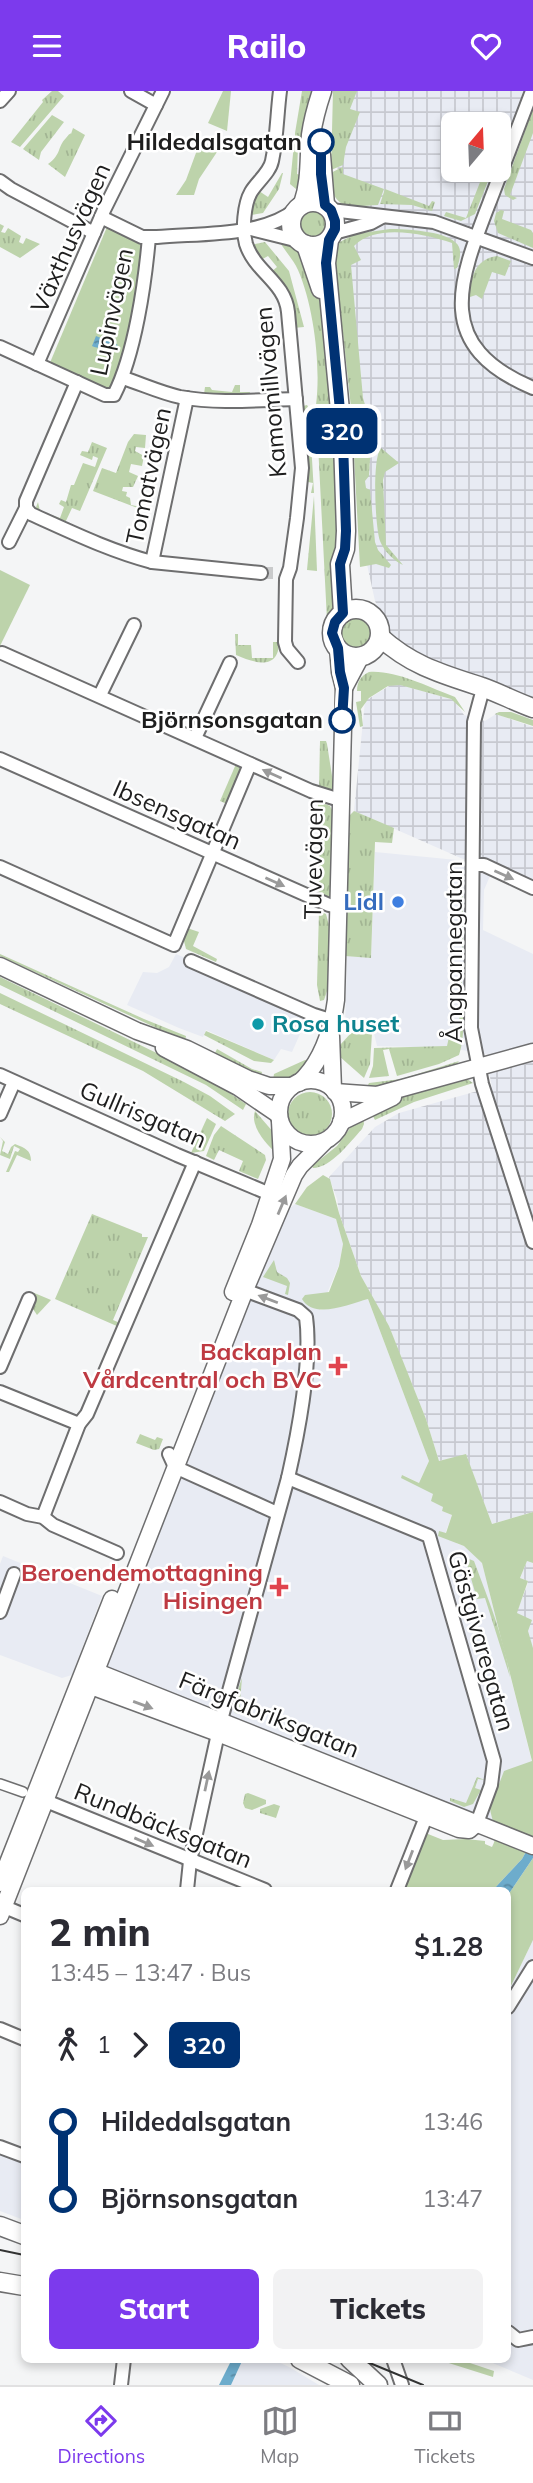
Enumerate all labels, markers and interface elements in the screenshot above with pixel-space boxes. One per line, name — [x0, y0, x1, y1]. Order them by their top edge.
text: Railo — [227, 26, 306, 66]
icon: menu — [28, 27, 66, 65]
icon: heart — [467, 27, 505, 65]
north arrow — [441, 112, 511, 182]
map controls — [441, 112, 511, 182]
place label: Hildedalsgatan — [127, 126, 302, 156]
marker: Hildedalsgatan — [308, 129, 334, 155]
street label: Växthusvägen — [24, 158, 116, 317]
street label: Lupinvägen — [83, 245, 139, 378]
street label: Kamomillvägen — [248, 305, 292, 479]
street label: Tomatvägen — [119, 405, 177, 547]
line badge: 320 — [302, 408, 382, 454]
text: 320 — [320, 416, 364, 446]
place label: Björnsonsgatan — [141, 704, 323, 734]
marker: Björnsonsgatan — [329, 707, 355, 733]
one-way arrow — [262, 768, 282, 780]
street label: Ibsensgatan — [109, 772, 246, 856]
street label: Tuvevägen — [297, 798, 329, 920]
street label: Ångpannegatan — [438, 861, 468, 1043]
one-way arrow — [494, 869, 514, 881]
one-way arrow — [265, 877, 286, 888]
place label: Lidl — [343, 886, 384, 916]
marker: Lidl — [390, 894, 406, 910]
place label: Rosa huset — [272, 1008, 399, 1038]
marker: Rosa huset — [250, 1016, 266, 1032]
street label: Gullrisgatan — [75, 1074, 211, 1154]
one-way arrow — [276, 1194, 287, 1215]
one-way arrow — [258, 1294, 279, 1305]
place label: Backaplan Vårdcentral och BVC — [82, 1336, 322, 1394]
marker: Backaplan Vårdcentral och BVC — [328, 1356, 348, 1376]
street label: Gästgivaregatan — [442, 1547, 522, 1734]
place label: Beroendemottagning Hisingen — [21, 1557, 263, 1615]
marker: Beroendemottagning Hisingen — [269, 1577, 289, 1597]
street label: Färgfabriksgatan — [175, 1664, 364, 1764]
one-way arrow — [132, 1700, 153, 1711]
one-way arrow — [202, 1770, 213, 1792]
street label: Rundbäcksgatan — [70, 1776, 257, 1874]
one-way arrow — [134, 1836, 154, 1848]
one-way arrow — [403, 1849, 414, 1870]
text: 2 min — [49, 1908, 151, 1956]
text: $1.28 — [414, 1930, 483, 1963]
text: 13:45 – 13:47 · Bus — [49, 1958, 251, 1987]
icon: walk — [49, 2026, 87, 2064]
icon: forward — [121, 2026, 159, 2064]
text: 1 — [97, 2030, 111, 2059]
text: 320 — [183, 2030, 226, 2060]
text: Hildedalsgatan — [101, 2105, 291, 2138]
text: 13:46 — [423, 2107, 483, 2136]
text: Björnsonsgatan — [101, 2182, 298, 2215]
text: 13:47 — [423, 2184, 483, 2213]
button: Start — [49, 2269, 259, 2349]
button: Tickets — [273, 2269, 483, 2349]
tab: Directions — [57, 2402, 145, 2468]
tab: Map — [260, 2402, 299, 2468]
tab: Tickets — [414, 2402, 476, 2468]

